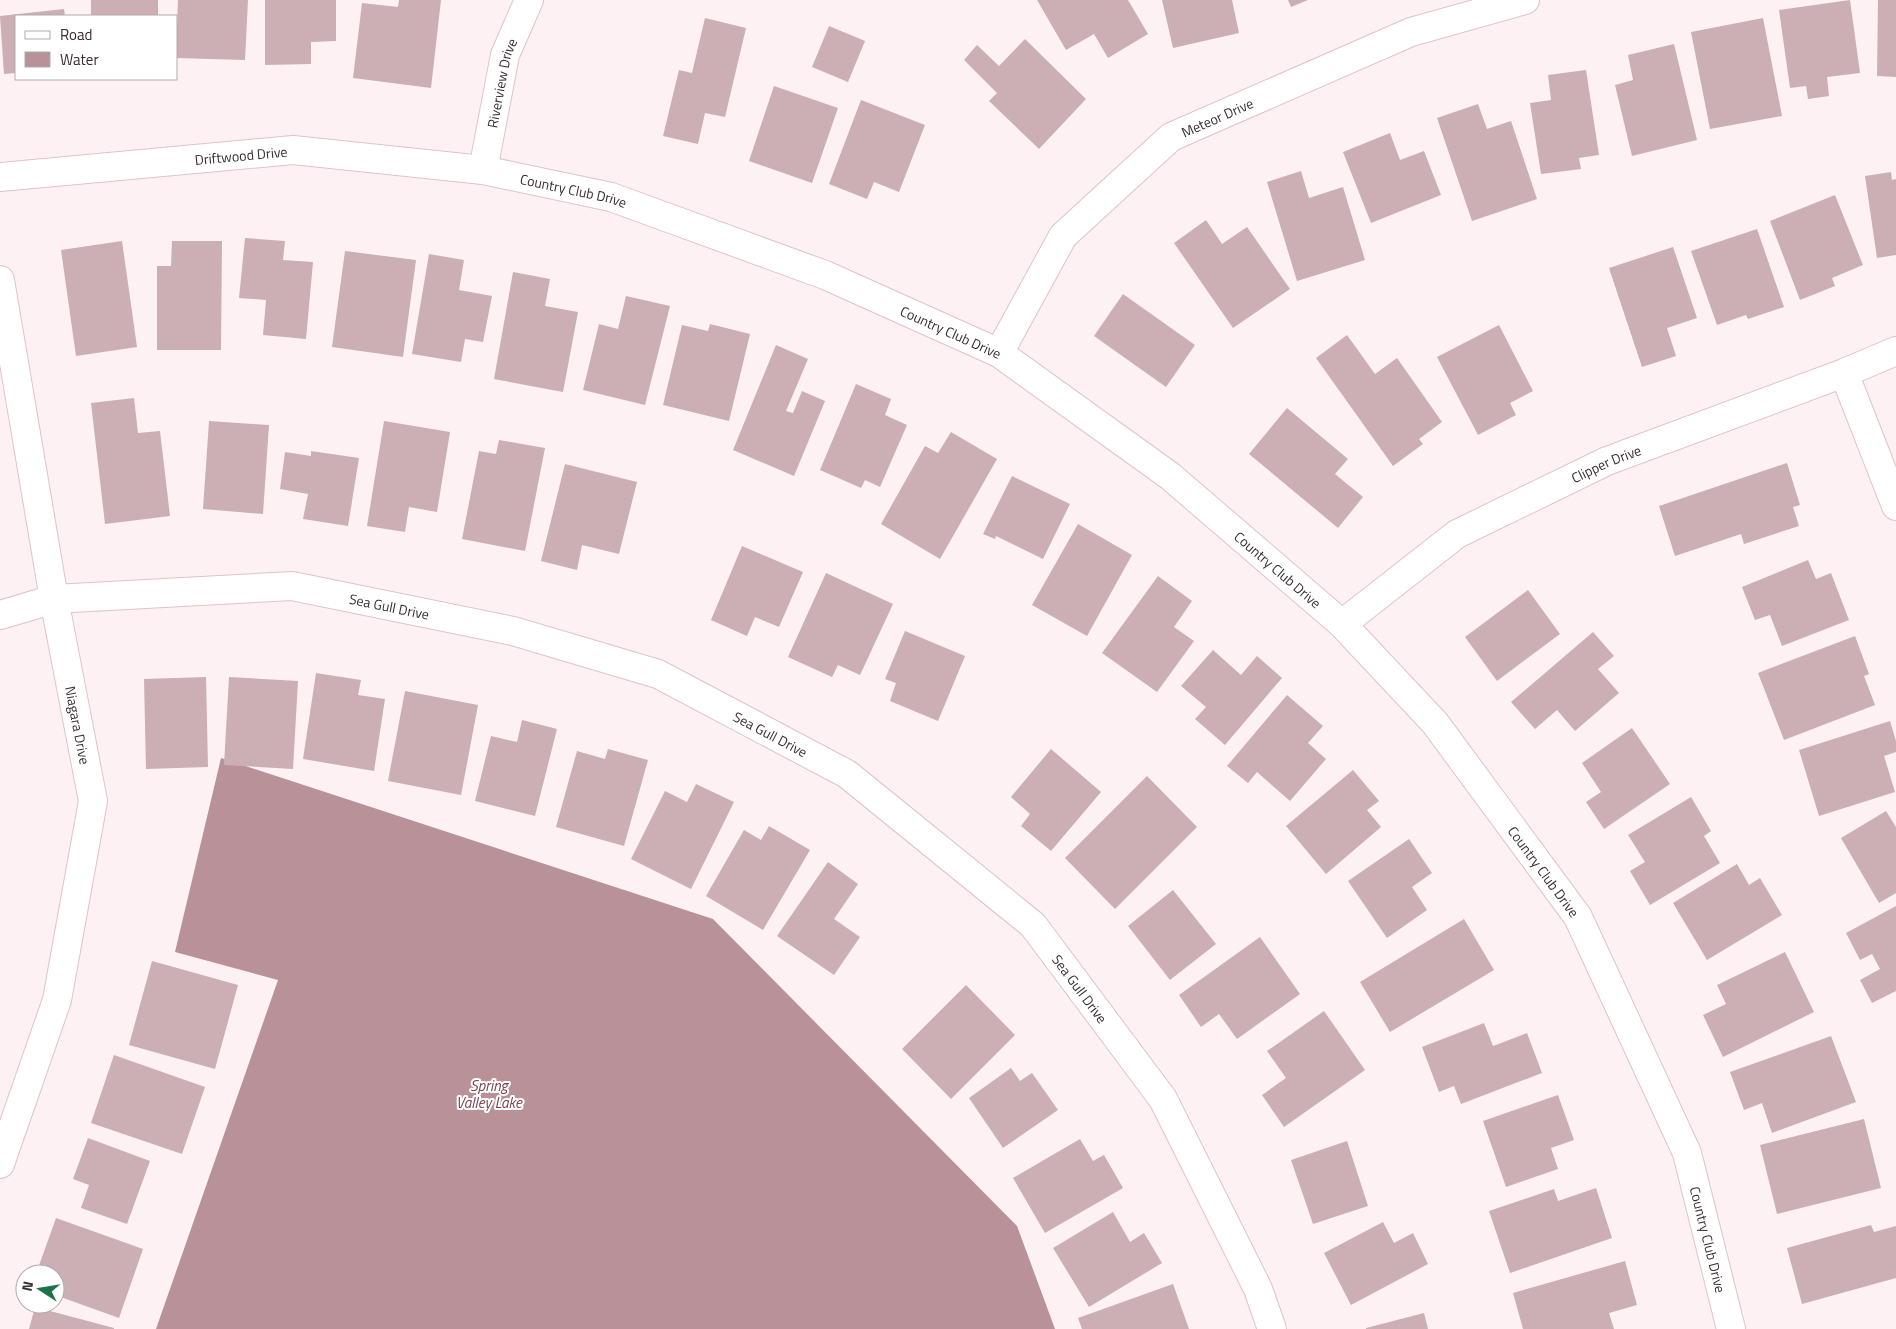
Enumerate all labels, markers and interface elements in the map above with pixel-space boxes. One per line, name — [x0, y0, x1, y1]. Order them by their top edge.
legend — [15, 15, 178, 80]
text: Road — [60, 23, 92, 46]
street label: Riverview Drive — [481, 35, 522, 129]
text: Water — [60, 48, 99, 71]
street label: Meteor Drive — [1178, 92, 1256, 142]
street label: Driftwood Drive — [194, 140, 288, 170]
street label: Country Club Drive — [518, 168, 630, 212]
street label: Country Club Drive — [897, 300, 1005, 363]
street label: Clipper Drive — [1567, 439, 1644, 488]
street label: Country Club Drive — [1230, 526, 1326, 613]
street label: Sea Gull Drive — [348, 587, 431, 624]
street label: Niagara Drive — [61, 684, 96, 766]
street label: Sea Gull Drive — [730, 705, 811, 762]
street label: Country Club Drive — [1503, 821, 1585, 921]
street label: Sea Gull Drive — [1048, 950, 1113, 1027]
water label: Spring Valley Lake — [456, 1074, 523, 1114]
street label: Country Club Drive — [1685, 1184, 1732, 1295]
north arrow — [15, 1264, 65, 1314]
text: N — [16, 1279, 38, 1293]

